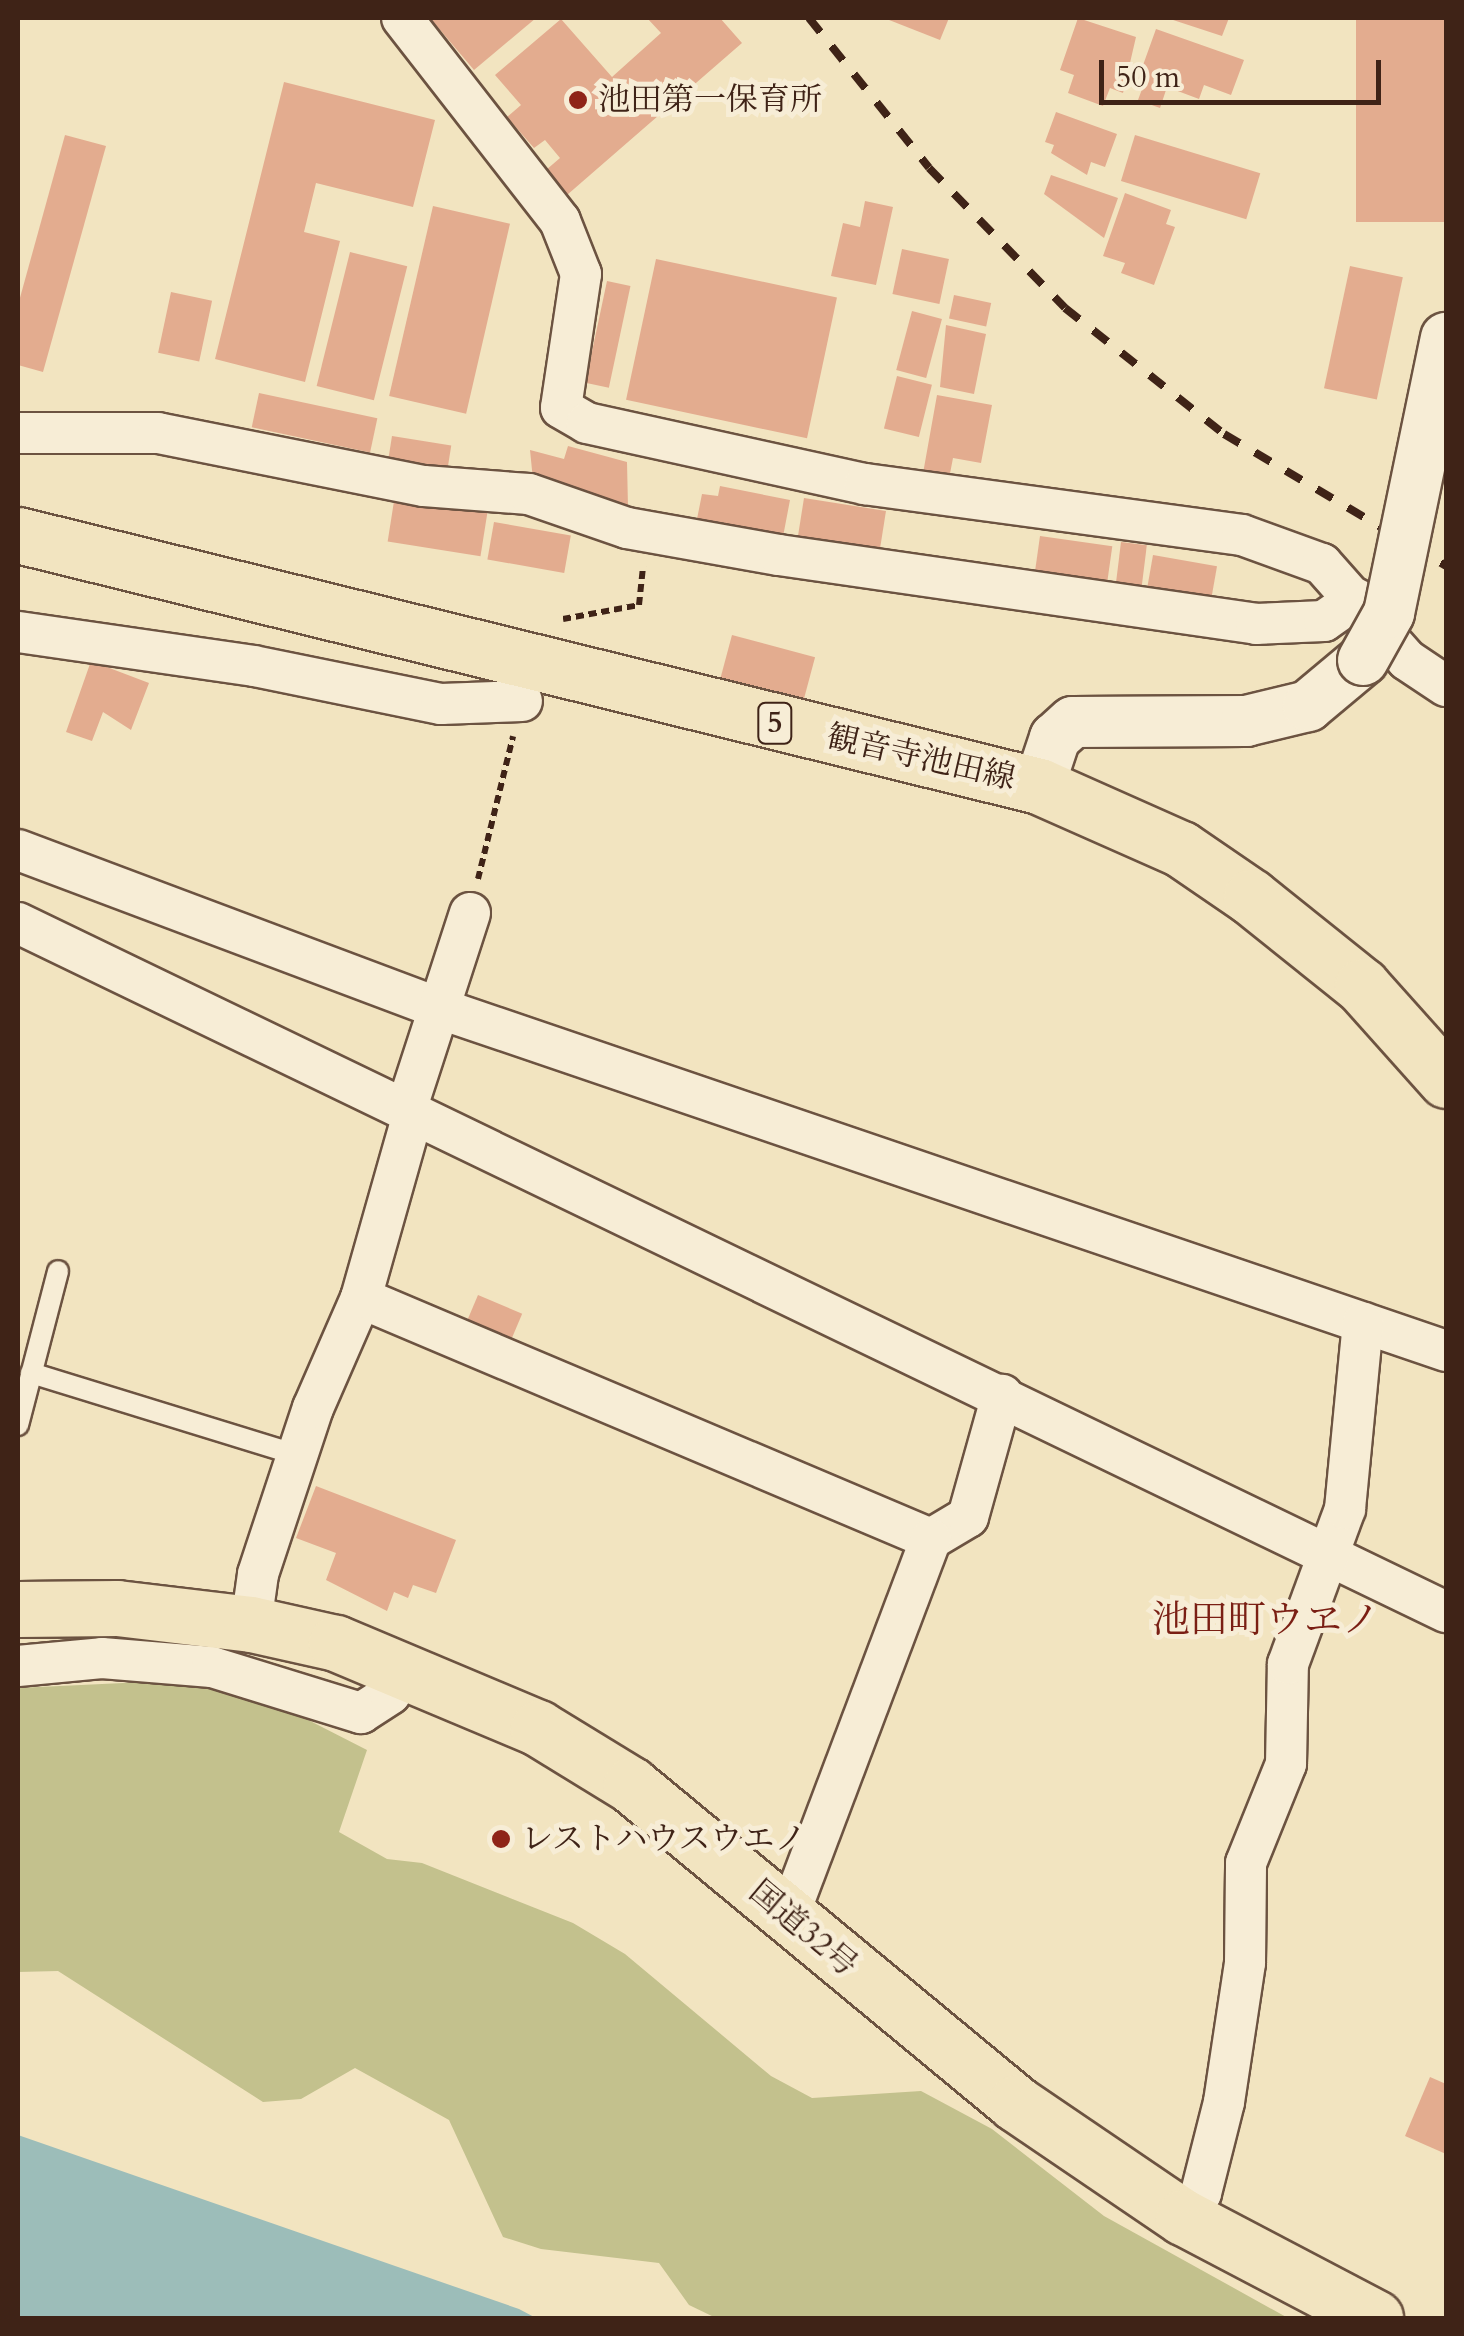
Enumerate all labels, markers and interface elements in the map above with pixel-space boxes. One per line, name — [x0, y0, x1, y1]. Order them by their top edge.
scale bar — [1104, 40, 1386, 102]
text: 50 m — [1116, 57, 1180, 98]
place label: 池田第一保育所 — [598, 81, 822, 119]
marker: 池田第一保育所 — [567, 89, 589, 111]
road number: 5 — [755, 698, 795, 748]
street label: 観音寺池田線 — [823, 718, 1019, 798]
district label: 池田町ウヱノ — [1152, 1598, 1380, 1644]
place label: レストハウスウエノ — [521, 1820, 809, 1858]
marker: レストハウスウエノ — [490, 1828, 512, 1850]
street label: 国道32号 — [741, 1873, 865, 1985]

